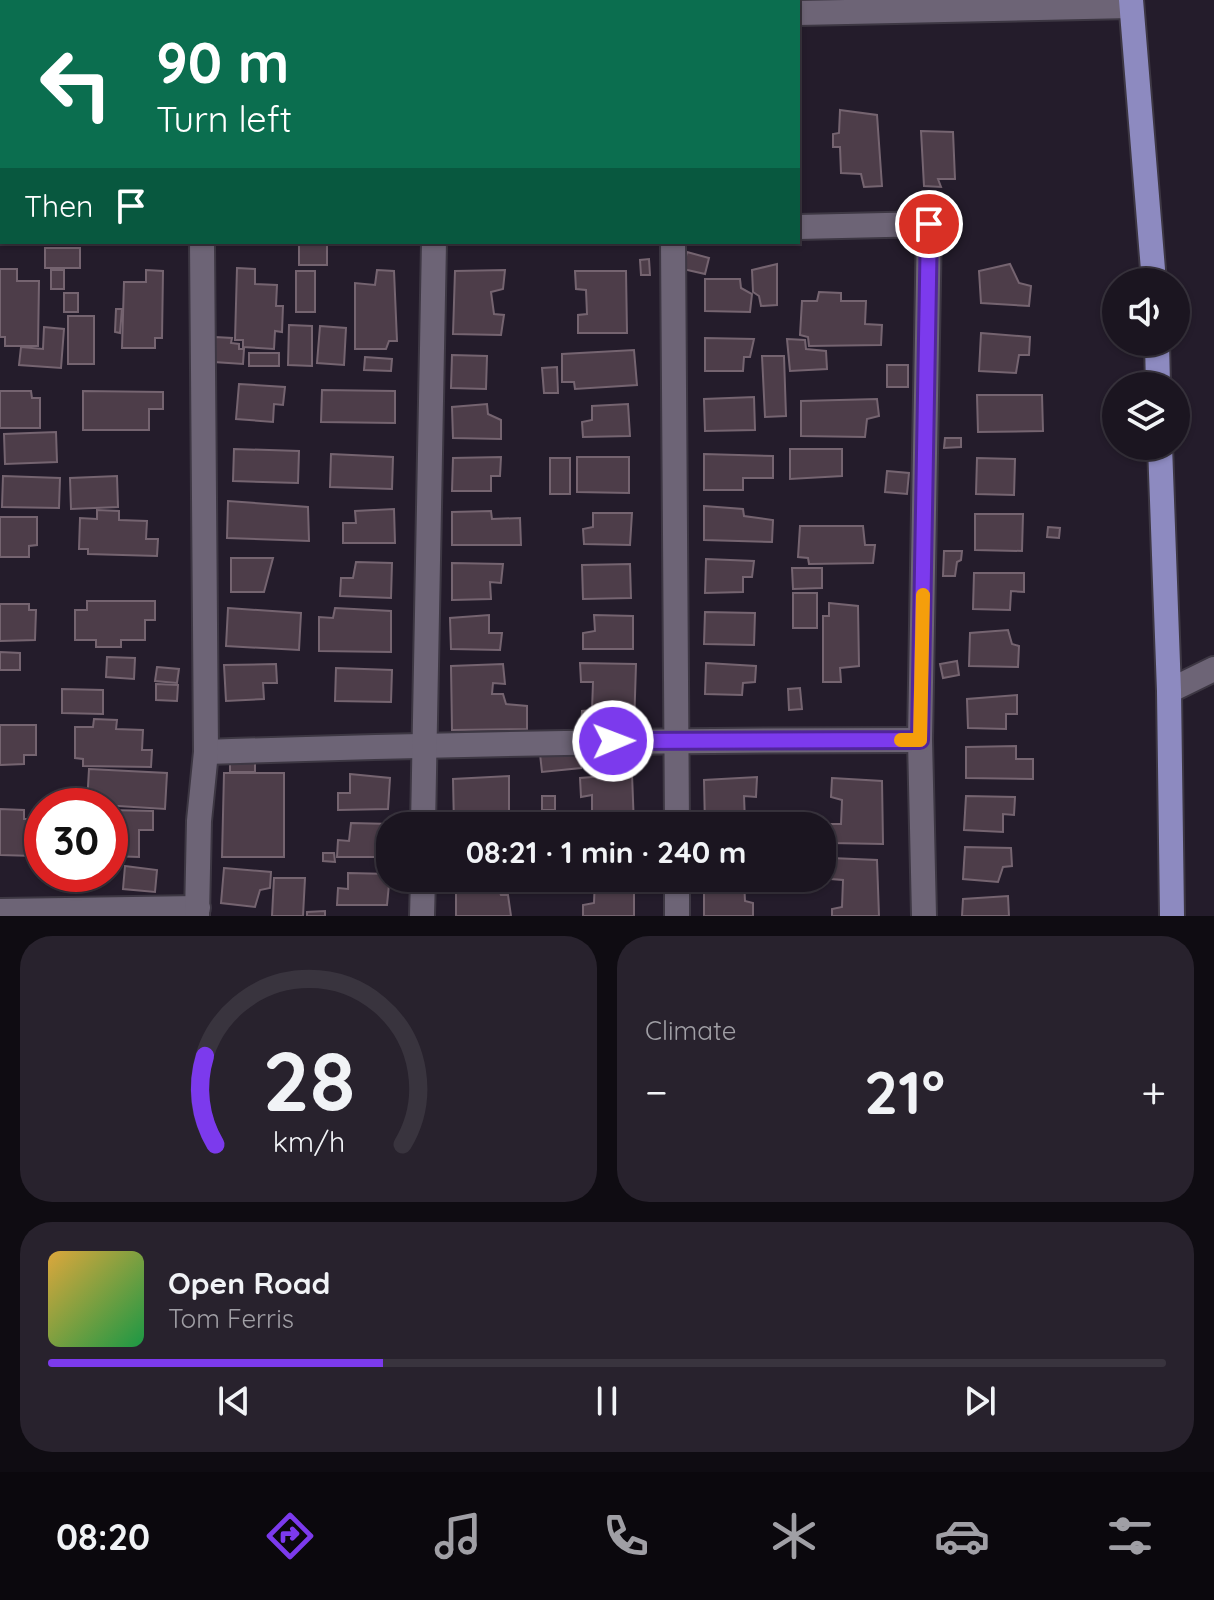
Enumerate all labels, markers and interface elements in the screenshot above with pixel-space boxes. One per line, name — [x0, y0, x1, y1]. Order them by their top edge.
text: 90 m — [156, 27, 290, 97]
icon: left — [24, 32, 128, 136]
text: Turn left — [156, 96, 292, 141]
icon: arrive — [109, 184, 153, 228]
text: Then — [24, 187, 93, 225]
pin — [895, 190, 963, 258]
icon: arrive — [907, 202, 951, 246]
map controls — [1102, 268, 1190, 460]
button: sound — [1102, 268, 1190, 356]
button: layers — [1102, 372, 1190, 460]
position arrow — [571, 699, 655, 783]
speed limit sign: 30 — [24, 788, 128, 892]
text: 08:21 · 1 min · 240 m — [466, 833, 746, 871]
text: Climate — [645, 1014, 736, 1047]
text: 28 — [262, 1028, 355, 1132]
text: 21° — [864, 1054, 945, 1129]
text: − — [645, 1064, 668, 1119]
text: + — [1141, 1064, 1166, 1119]
text: km/h — [272, 1123, 345, 1159]
text: Open Road — [168, 1264, 330, 1302]
text: Tom Ferris — [168, 1302, 294, 1335]
icon: previous — [212, 1379, 256, 1423]
icon: pause — [585, 1379, 629, 1423]
icon: next — [958, 1379, 1002, 1423]
icon: directions — [262, 1508, 318, 1564]
icon: music — [430, 1508, 486, 1564]
icon: phone — [598, 1508, 654, 1564]
icon: climate — [766, 1508, 822, 1564]
icon: car — [934, 1508, 990, 1564]
icon: filters — [1102, 1508, 1158, 1564]
text: 08:20 — [56, 1514, 150, 1559]

